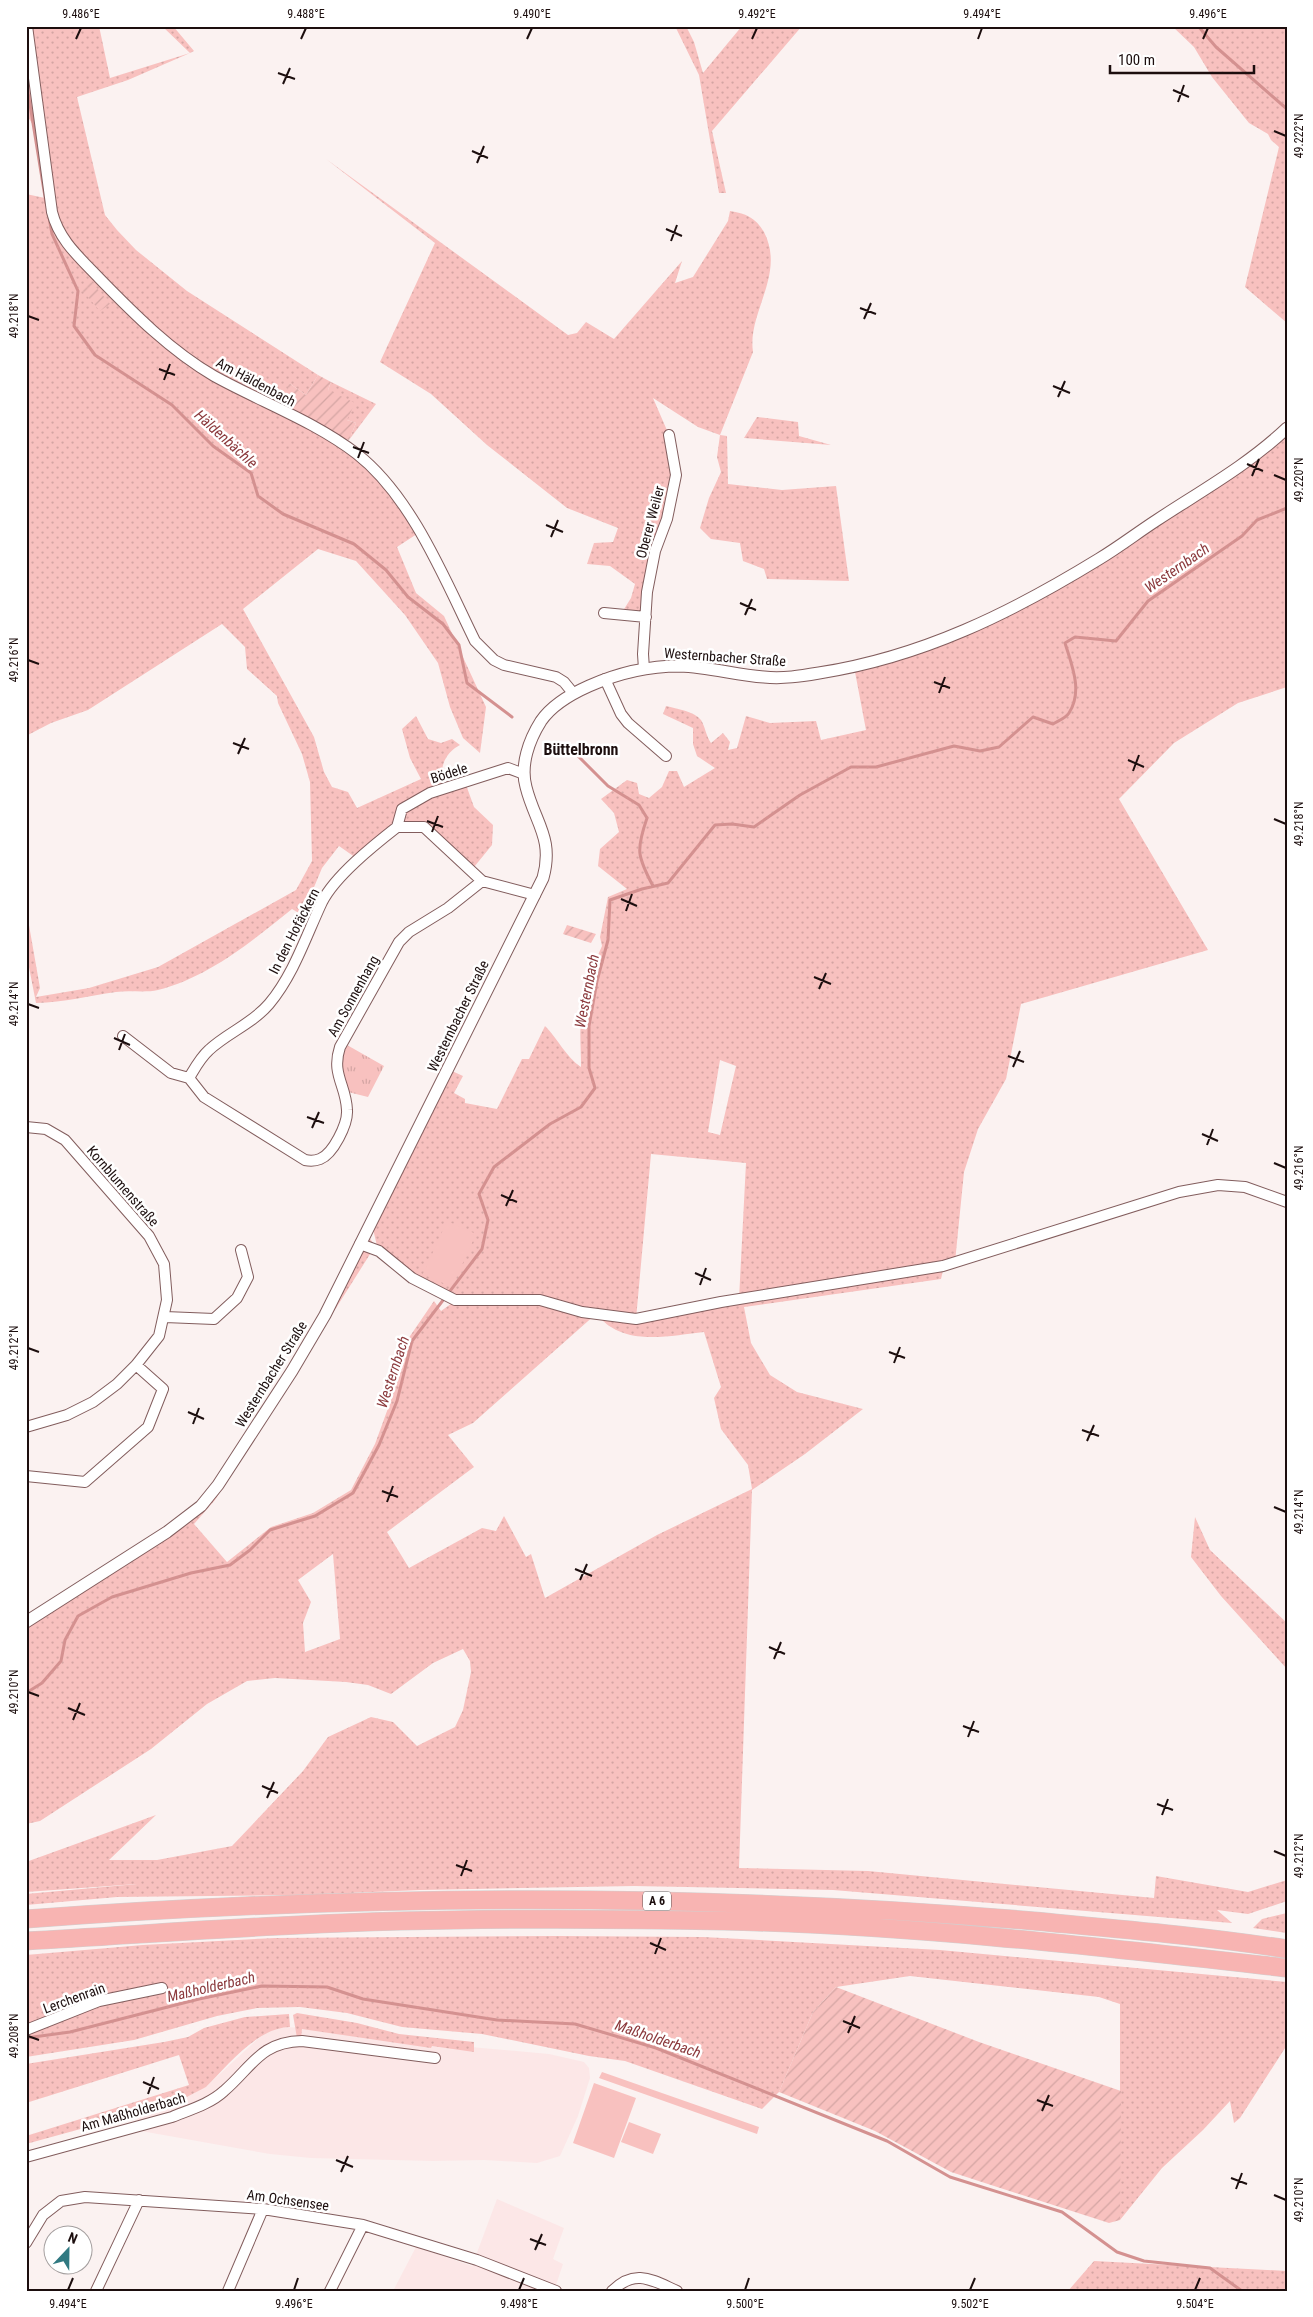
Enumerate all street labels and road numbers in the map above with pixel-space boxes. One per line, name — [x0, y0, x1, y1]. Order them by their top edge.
street label: Am Häldenbach — [214, 354, 298, 410]
street label: Oberer Weiler — [633, 484, 667, 560]
street label: Westernbacher Straße — [664, 645, 787, 669]
street label: Bödele — [428, 759, 470, 786]
street label: In den Hofäckern — [266, 885, 322, 977]
street label: Am Sonnenhang — [324, 953, 382, 1039]
street label: Westernbacher Straße — [424, 957, 492, 1074]
street label: Kornblumenstraße — [84, 1142, 163, 1230]
street label: Westernbacher Straße — [232, 1318, 310, 1430]
road number: A 6 — [643, 1892, 671, 1910]
street label: Lerchenrain — [41, 1979, 107, 2017]
street label: Am Maßholderbach — [79, 2089, 187, 2135]
street label: Am Ochsensee — [246, 2186, 330, 2214]

